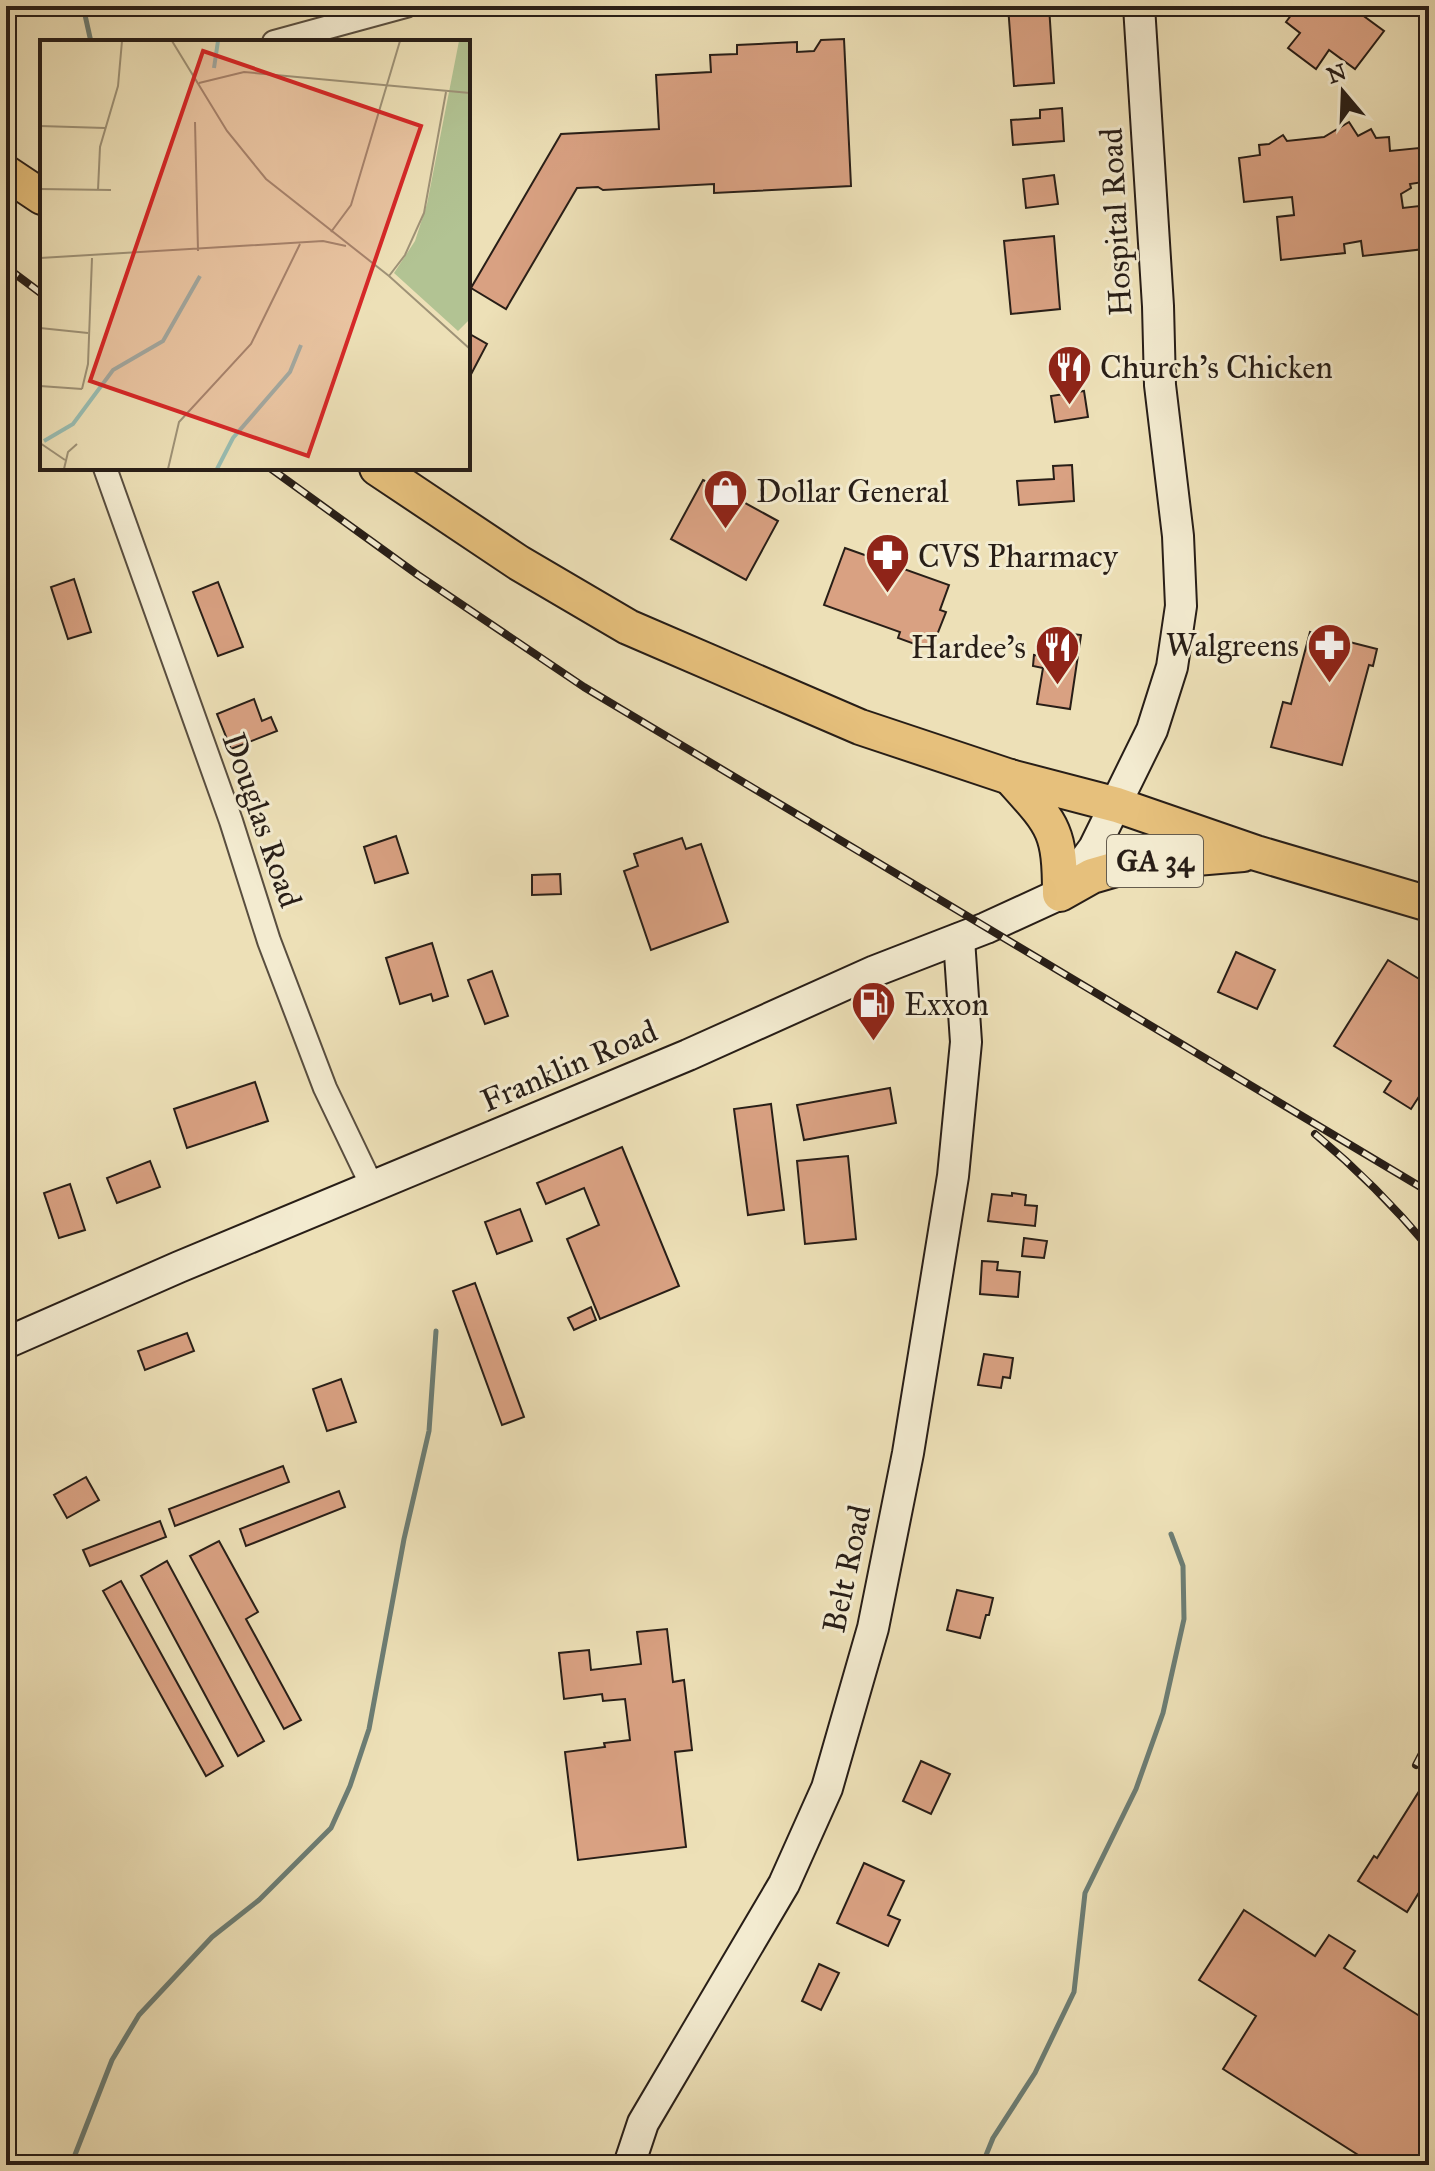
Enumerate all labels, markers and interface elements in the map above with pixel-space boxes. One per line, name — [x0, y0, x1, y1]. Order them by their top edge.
inset map — [40, 40, 470, 470]
north arrow — [1303, 52, 1383, 132]
text: N — [1323, 58, 1350, 89]
street label: Hospital Road — [1092, 127, 1140, 317]
restaurant icon: Church's Chicken — [1045, 343, 1093, 406]
place label: Church's Chicken — [1100, 348, 1333, 387]
shop icon: Dollar General — [701, 467, 749, 530]
place label: Dollar General — [756, 472, 949, 511]
pharmacy icon: CVS Pharmacy — [863, 532, 911, 595]
place label: CVS Pharmacy — [918, 537, 1119, 576]
pharmacy icon: Walgreens — [1306, 621, 1354, 684]
restaurant icon: Hardee's — [1033, 623, 1081, 686]
place label: Walgreens — [1166, 626, 1299, 665]
place label: Hardee's — [911, 628, 1026, 667]
street label: Douglas Road — [214, 727, 310, 913]
road number: GA 34 — [1107, 835, 1203, 887]
fuel station icon: Exxon — [849, 980, 897, 1043]
place label: Exxon — [904, 985, 989, 1024]
street label: Franklin Road — [475, 1011, 663, 1121]
street label: Belt Road — [814, 1502, 880, 1636]

